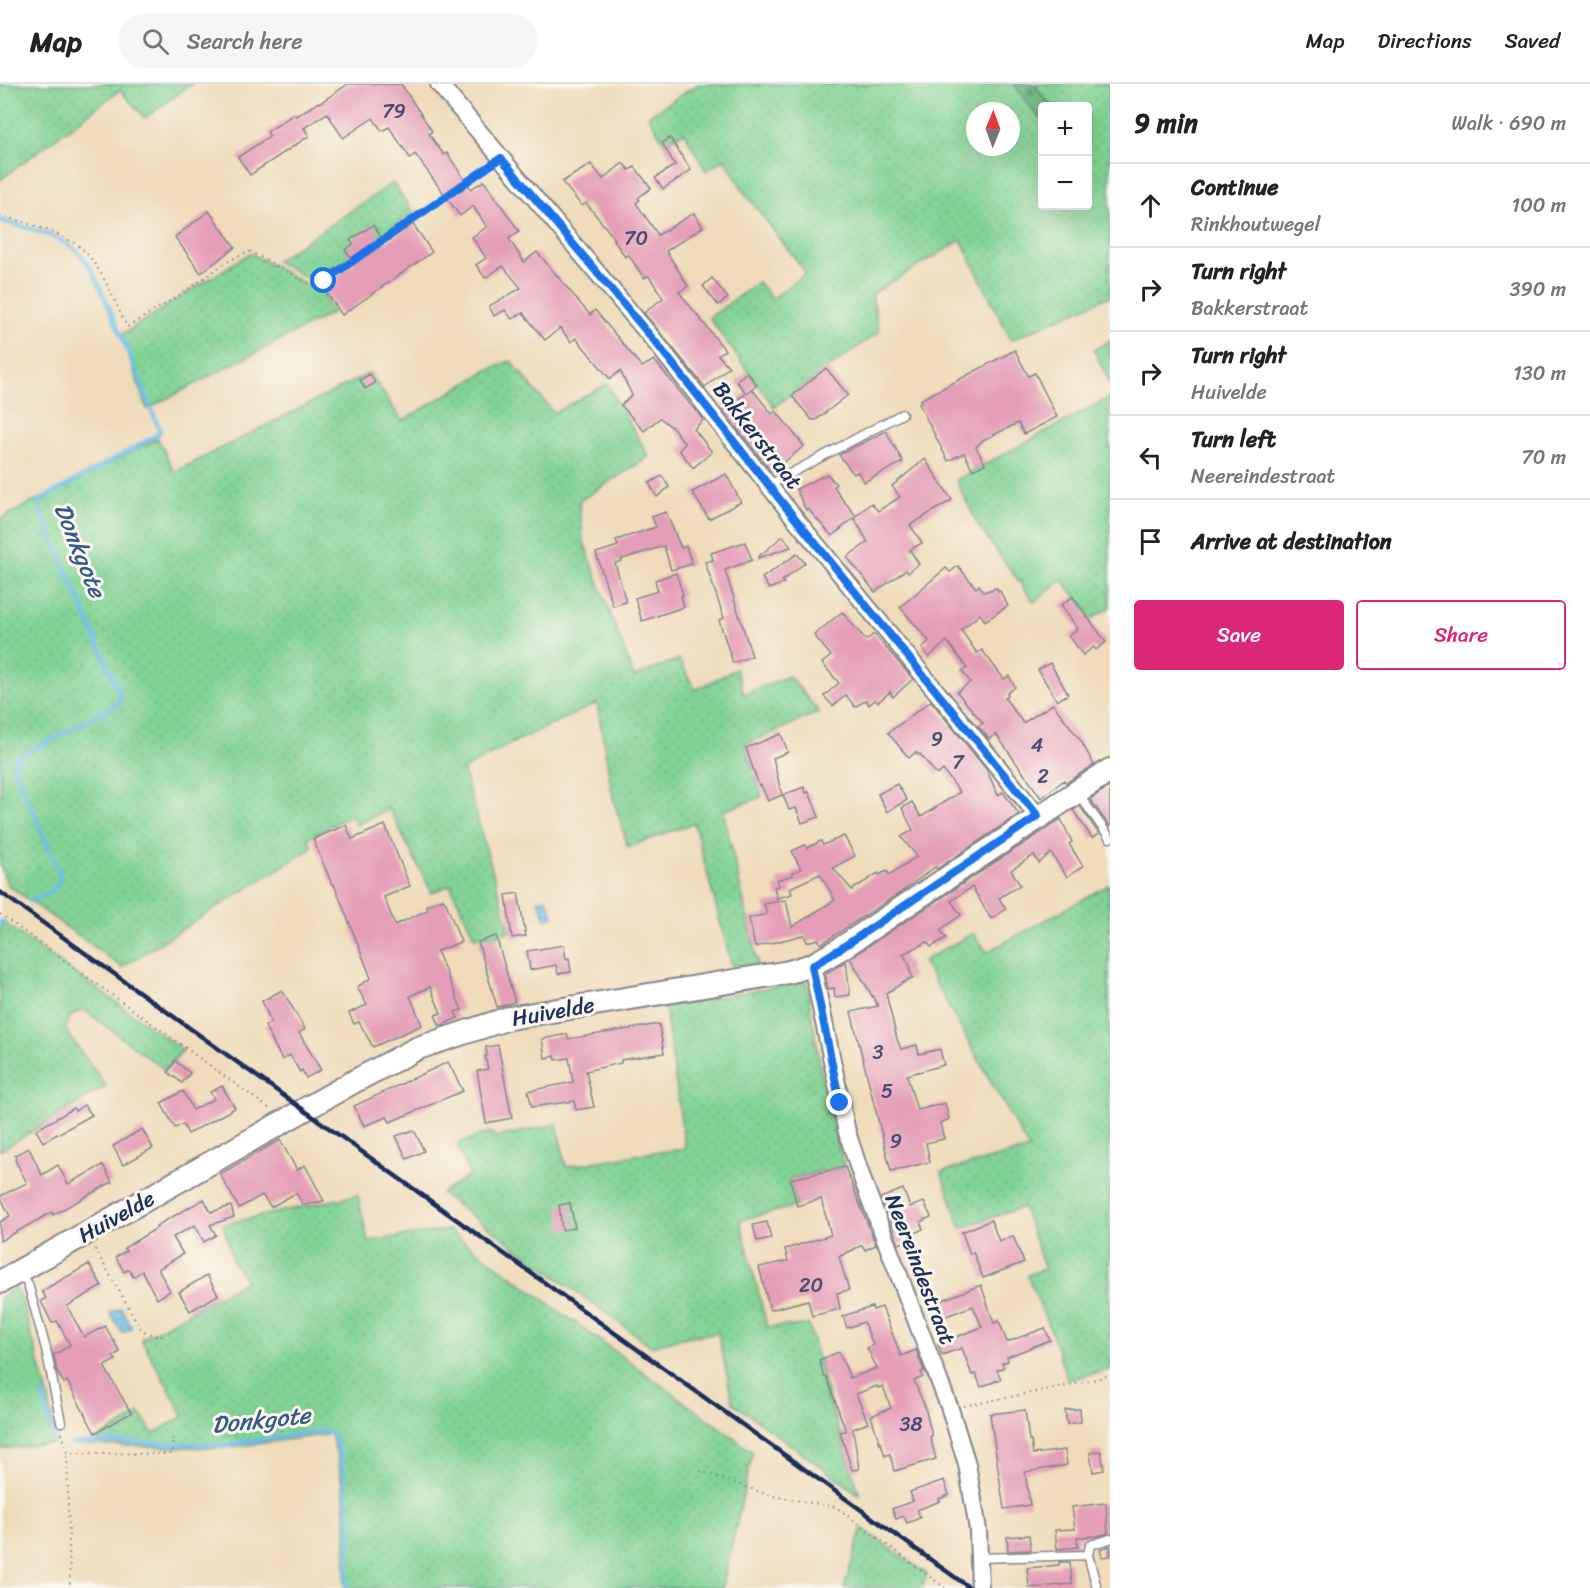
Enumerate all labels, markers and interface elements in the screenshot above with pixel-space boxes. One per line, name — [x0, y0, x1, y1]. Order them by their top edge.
search box — [118, 14, 538, 68]
text: Map — [30, 17, 82, 66]
text: Search here — [187, 22, 303, 61]
text: Map — [1306, 22, 1344, 60]
text: Directions — [1377, 22, 1472, 60]
text: Saved — [1505, 22, 1560, 60]
icon: search — [139, 25, 172, 58]
house number: 79 — [382, 94, 406, 129]
text: 9 min — [1134, 100, 1198, 146]
north arrow — [966, 102, 1020, 156]
map controls — [1038, 102, 1092, 210]
button: + — [1038, 102, 1092, 156]
text: Walk · 690 m — [1452, 106, 1566, 141]
button: − — [1038, 156, 1092, 210]
text: Continue — [1191, 168, 1279, 207]
text: 100 m — [1512, 188, 1566, 223]
icon: ahead — [1134, 189, 1167, 222]
text: Rinkhoutwegel — [1191, 207, 1320, 242]
house number: 70 — [624, 221, 648, 256]
text: Turn right — [1191, 252, 1286, 291]
route start — [310, 267, 336, 293]
text: 390 m — [1510, 272, 1566, 307]
icon: right — [1134, 273, 1167, 306]
text: Bakkerstraat — [1191, 291, 1308, 326]
text: Turn right — [1191, 336, 1286, 375]
text: 130 m — [1513, 356, 1566, 391]
icon: right — [1134, 357, 1167, 390]
street label: Bakkerstraat — [703, 372, 813, 498]
text: Huivelde — [1191, 375, 1267, 410]
text: Turn left — [1191, 420, 1276, 459]
text: 70 m — [1521, 440, 1566, 475]
icon: left — [1134, 441, 1167, 474]
text: Neereindestraat — [1191, 459, 1335, 494]
water label: Donkgote — [42, 496, 119, 606]
text: Arrive at destination — [1191, 522, 1392, 561]
icon: arrive — [1134, 525, 1167, 558]
button: Save — [1134, 600, 1344, 670]
button: Share — [1356, 600, 1566, 670]
house number: 9 — [931, 722, 943, 757]
house number: 4 — [1031, 728, 1043, 763]
house number: 7 — [952, 745, 965, 780]
house number: 2 — [1037, 759, 1049, 794]
street label: Huivelde — [509, 985, 598, 1038]
house number: 3 — [873, 1035, 884, 1070]
house number: 5 — [881, 1074, 893, 1109]
route end — [826, 1089, 852, 1115]
house number: 9 — [890, 1124, 902, 1159]
street label: Huivelde — [70, 1179, 162, 1254]
street label: Neereindestraat — [874, 1188, 967, 1351]
house number: 20 — [799, 1268, 823, 1303]
water label: Donkgote — [210, 1394, 315, 1446]
house number: 38 — [899, 1407, 923, 1442]

